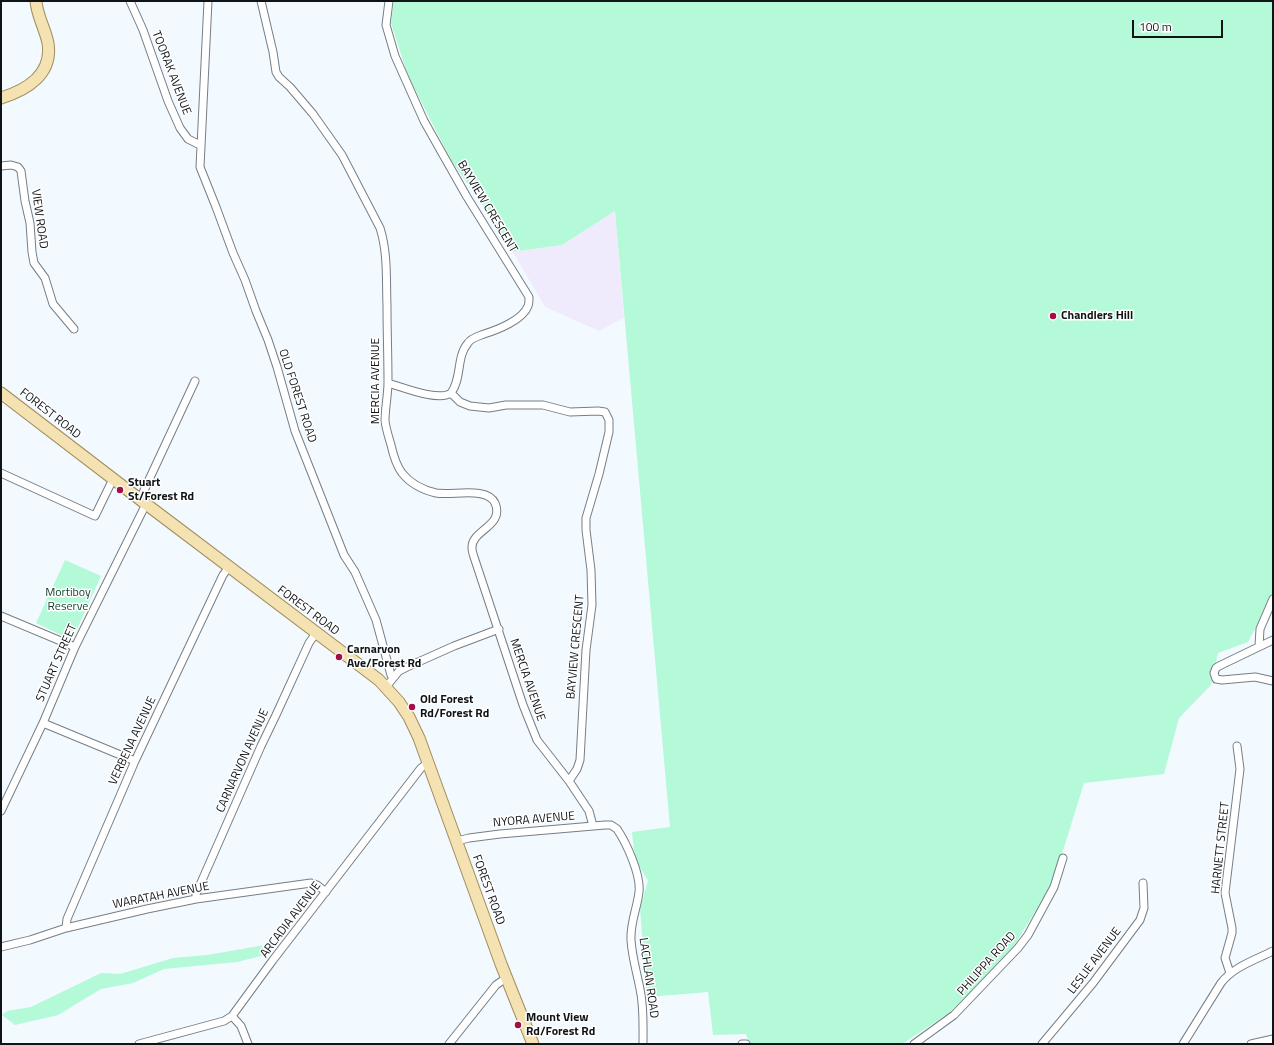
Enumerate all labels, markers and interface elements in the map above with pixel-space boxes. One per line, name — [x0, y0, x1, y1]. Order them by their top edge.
scale bar — [1134, 12, 1225, 38]
text: 100 m — [1139, 17, 1172, 36]
street label: TOORAK AVENUE — [148, 29, 194, 117]
street label: BAYVIEW CRESCENT — [454, 158, 520, 256]
street label: VIEW ROAD — [28, 188, 50, 250]
place label: Chandlers Hill — [1061, 309, 1133, 323]
marker: Chandlers Hill — [1048, 311, 1058, 321]
street label: MERCIA AVENUE — [369, 338, 383, 424]
street label: OLD FOREST ROAD — [275, 347, 319, 445]
street label: FOREST ROAD — [17, 386, 83, 442]
place label: Stuart St/Forest Rd — [128, 476, 194, 504]
marker: Stuart St/Forest Rd — [115, 485, 125, 495]
street label: FOREST ROAD — [274, 583, 342, 639]
park label: Mortiboy Reserve — [45, 586, 91, 614]
street label: BAYVIEW CRESCENT — [564, 594, 588, 700]
street label: STUART STREET — [33, 622, 81, 704]
street label: MERCIA AVENUE — [506, 637, 548, 723]
place label: Carnarvon Ave/Forest Rd — [347, 643, 421, 671]
marker: Carnarvon Ave/Forest Rd — [334, 652, 344, 662]
place label: Old Forest Rd/Forest Rd — [420, 693, 489, 721]
street label: VERBENA AVENUE — [106, 695, 160, 787]
marker: Old Forest Rd/Forest Rd — [407, 702, 417, 712]
street label: CARNARVON AVENUE — [214, 707, 272, 815]
street label: HARNETT STREET — [1209, 801, 1233, 895]
street label: NYORA AVENUE — [492, 809, 576, 831]
street label: FOREST ROAD — [469, 853, 507, 927]
street label: ARCADIA AVENUE — [258, 879, 324, 961]
street label: WARATAH AVENUE — [112, 880, 210, 912]
street label: LESLIE AVENUE — [1065, 925, 1125, 997]
street label: PHILIPPA ROAD — [955, 929, 1019, 999]
street label: LACHLAN ROAD — [635, 937, 661, 1019]
place label: Mount View Rd/Forest Rd — [526, 1011, 595, 1039]
marker: Mount View Rd/Forest Rd — [513, 1020, 523, 1030]

